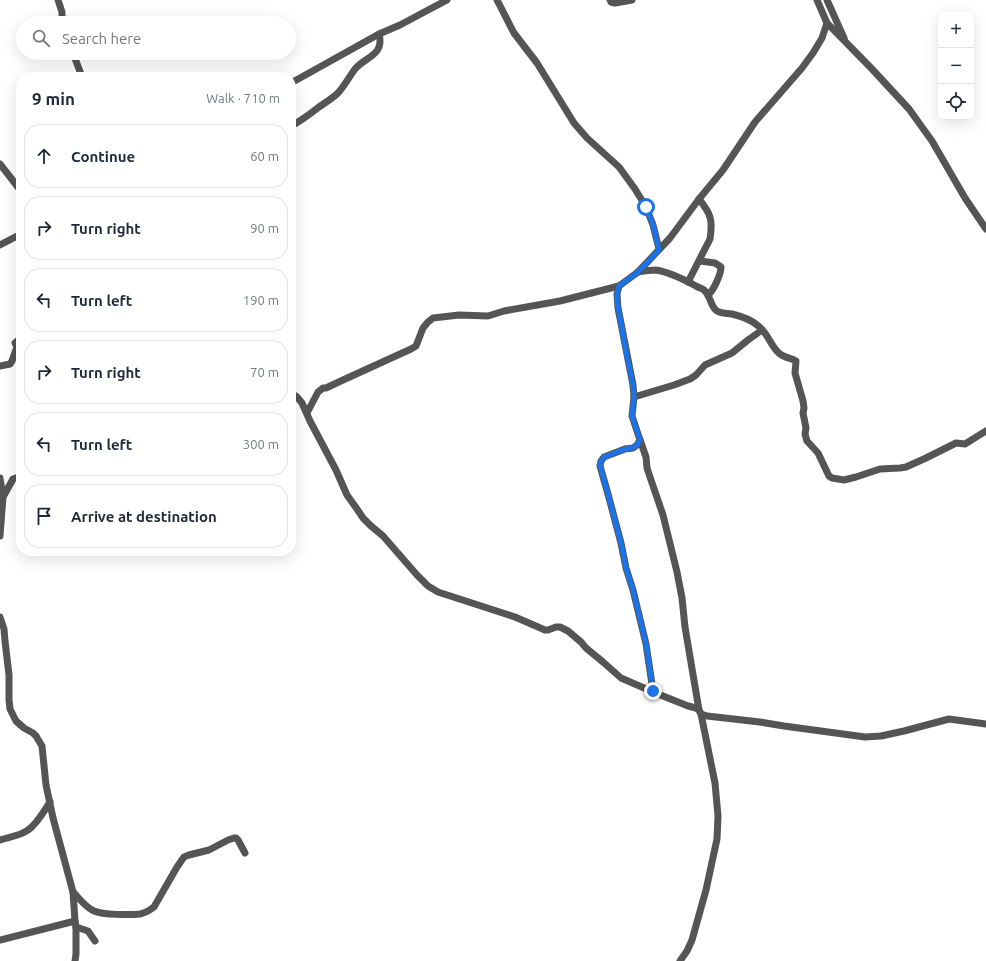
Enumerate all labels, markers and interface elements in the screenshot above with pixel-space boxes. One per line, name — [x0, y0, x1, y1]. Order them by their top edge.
map controls — [938, 12, 974, 120]
button: + — [938, 12, 974, 48]
search box — [16, 16, 296, 60]
icon: search — [30, 27, 52, 49]
text: Search here — [62, 30, 141, 47]
button: − — [938, 48, 974, 84]
button: locate — [938, 84, 974, 120]
text: 9 min — [32, 89, 75, 108]
text: Walk · 710 m — [206, 91, 280, 105]
icon: ahead — [33, 145, 55, 167]
text: Continue — [71, 148, 135, 165]
text: 60 m — [250, 149, 279, 163]
route start — [637, 198, 655, 216]
icon: right — [33, 217, 55, 239]
text: Turn right — [71, 220, 141, 237]
text: 90 m — [250, 221, 279, 235]
icon: left — [33, 289, 55, 311]
text: Turn left — [71, 292, 132, 309]
text: 190 m — [243, 293, 279, 307]
icon: right — [33, 361, 55, 383]
text: Turn right — [71, 364, 141, 381]
text: 70 m — [250, 365, 279, 379]
icon: left — [33, 433, 55, 455]
text: Turn left — [71, 436, 132, 453]
text: 300 m — [243, 437, 279, 451]
icon: arrive — [33, 505, 55, 527]
text: Arrive at destination — [71, 508, 217, 525]
route end — [644, 682, 662, 700]

